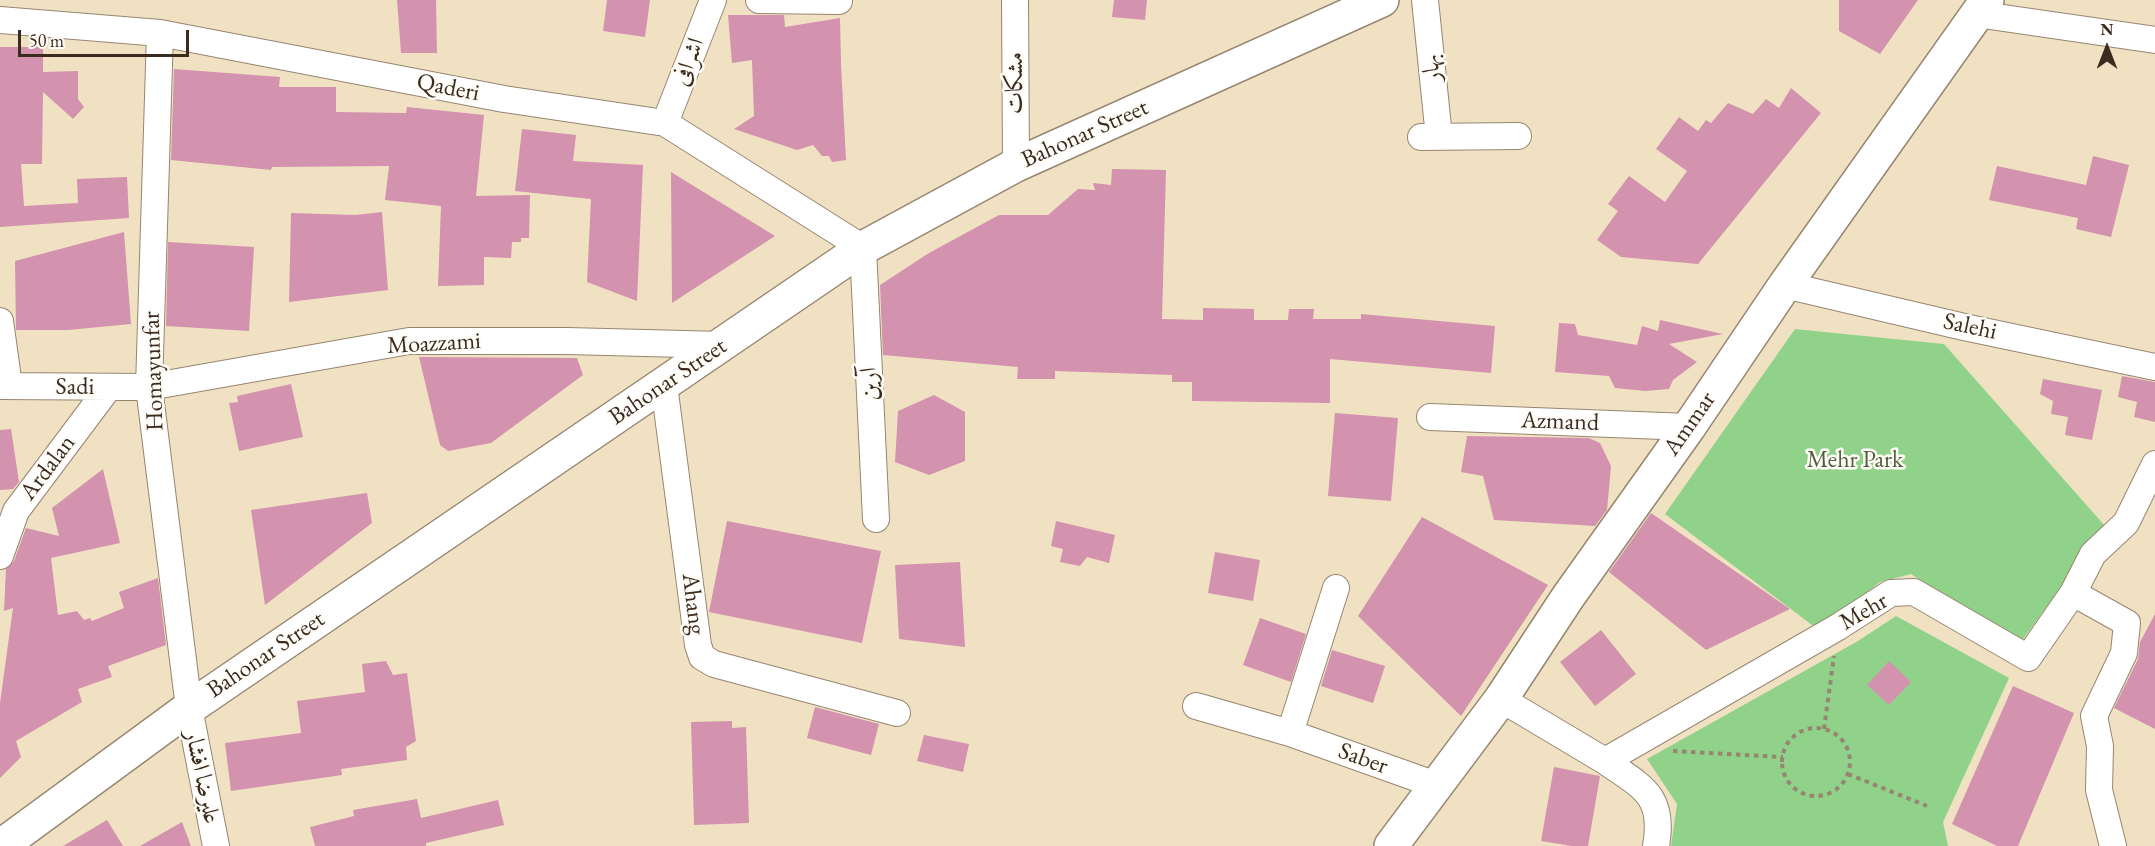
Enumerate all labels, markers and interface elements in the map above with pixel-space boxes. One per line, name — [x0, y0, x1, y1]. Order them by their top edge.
scale bar — [21, 18, 192, 56]
north arrow — [2077, 18, 2137, 78]
text: N — [2101, 19, 2113, 40]
text: 50 m — [29, 29, 64, 52]
street label: اشرافی — [667, 34, 711, 90]
street label: مشکات — [1001, 52, 1029, 114]
street label: بهار — [1416, 53, 1448, 83]
street label: Qaderi — [414, 68, 482, 108]
street label: Bahonar Street — [1017, 93, 1153, 175]
street label: Salehi — [1941, 307, 1999, 347]
street label: Homayunfar — [138, 311, 170, 431]
street label: Moazzami — [386, 327, 482, 361]
street label: Bahonar Street — [604, 332, 732, 432]
street label: آرین — [855, 366, 885, 402]
street label: Sadi — [56, 373, 94, 401]
street label: Ammar — [1658, 386, 1722, 462]
street label: Azmand — [1520, 406, 1600, 438]
street label: Ardalan — [14, 430, 82, 506]
park label: Mehr Park — [1807, 446, 1903, 474]
street label: Ahang — [675, 572, 711, 636]
street label: Mehr — [1835, 587, 1893, 637]
street label: Bahonar Street — [202, 605, 330, 705]
street label: علیرضا افشار — [178, 727, 226, 827]
street label: Saber — [1334, 737, 1392, 781]

